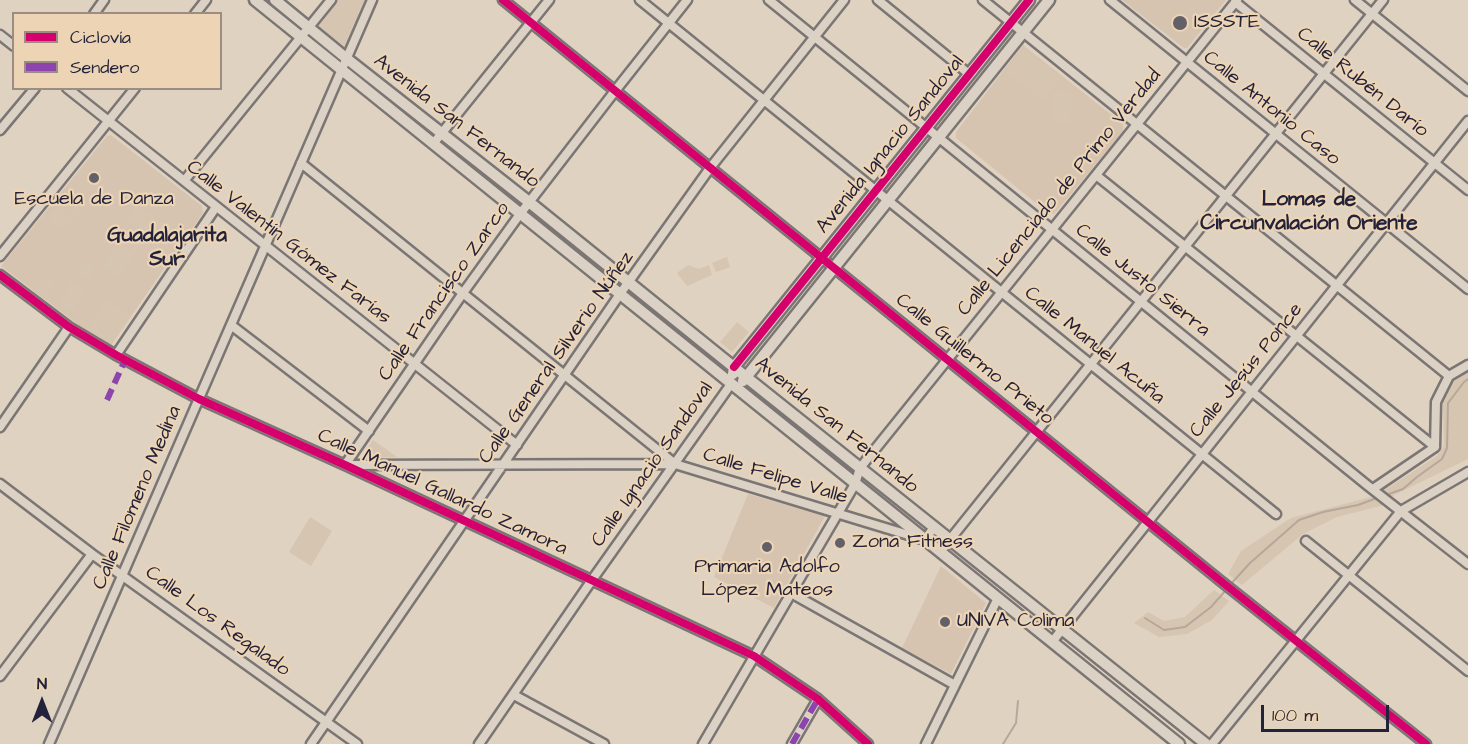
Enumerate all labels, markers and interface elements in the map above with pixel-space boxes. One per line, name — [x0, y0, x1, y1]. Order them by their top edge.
place label: ISSSTE — [1194, 11, 1260, 35]
legend — [12, 12, 222, 90]
marker: ISSSTE — [1171, 14, 1189, 32]
street label: Calle Rubén Darío — [1291, 23, 1433, 143]
text: Ciclovía — [70, 25, 131, 50]
street label: Calle Antonio Caso — [1198, 46, 1344, 172]
street label: Avenida San Fernando — [368, 50, 544, 194]
street label: Avenida Ignacio Sandoval — [812, 51, 970, 239]
text: Sendero — [70, 55, 139, 80]
street label: Calle Licenciado de Primo Verdad — [953, 65, 1167, 321]
street label: Calle Valentín Gómez Farías — [181, 156, 395, 330]
marker: Escuela de Danza — [87, 171, 101, 185]
place label: Escuela de Danza — [14, 188, 174, 212]
district label: Lomas de Circunvalación Oriente — [1200, 188, 1418, 238]
street label: Calle Francisco Zarco — [374, 198, 516, 386]
street label: Calle Justo Sierra — [1070, 219, 1214, 343]
district label: Guadalajarita Sur — [107, 224, 227, 274]
street label: Calle General Silverio Núñez — [474, 247, 640, 469]
street label: Calle Manuel Acuña — [1019, 282, 1169, 410]
street label: Calle Guillermo Prieto — [890, 289, 1058, 431]
street label: Calle Jesús Ponce — [1185, 299, 1309, 443]
street label: Avenida San Fernando — [749, 353, 923, 499]
street label: Calle Ignacio Sandoval — [587, 378, 719, 552]
street label: Calle Filomeno Medina — [88, 403, 188, 593]
street label: Calle Manuel Gallardo Zamora — [313, 424, 571, 562]
street label: Calle Felipe Valle — [700, 444, 850, 510]
place label: Zona Fitness — [852, 531, 973, 555]
marker: Zona Fitness — [833, 536, 847, 550]
marker: Primaria Adolfo López Mateos — [760, 540, 774, 554]
place label: Primaria Adolfo López Mateos — [694, 556, 840, 603]
street label: Calle Los Regalado — [140, 561, 294, 683]
place label: UNIVA Colima — [957, 610, 1074, 634]
marker: UNIVA Colima — [938, 615, 952, 629]
north arrow — [12, 672, 72, 732]
text: N — [37, 673, 47, 695]
scale bar — [1264, 693, 1392, 731]
text: 100 m — [1272, 703, 1318, 728]

